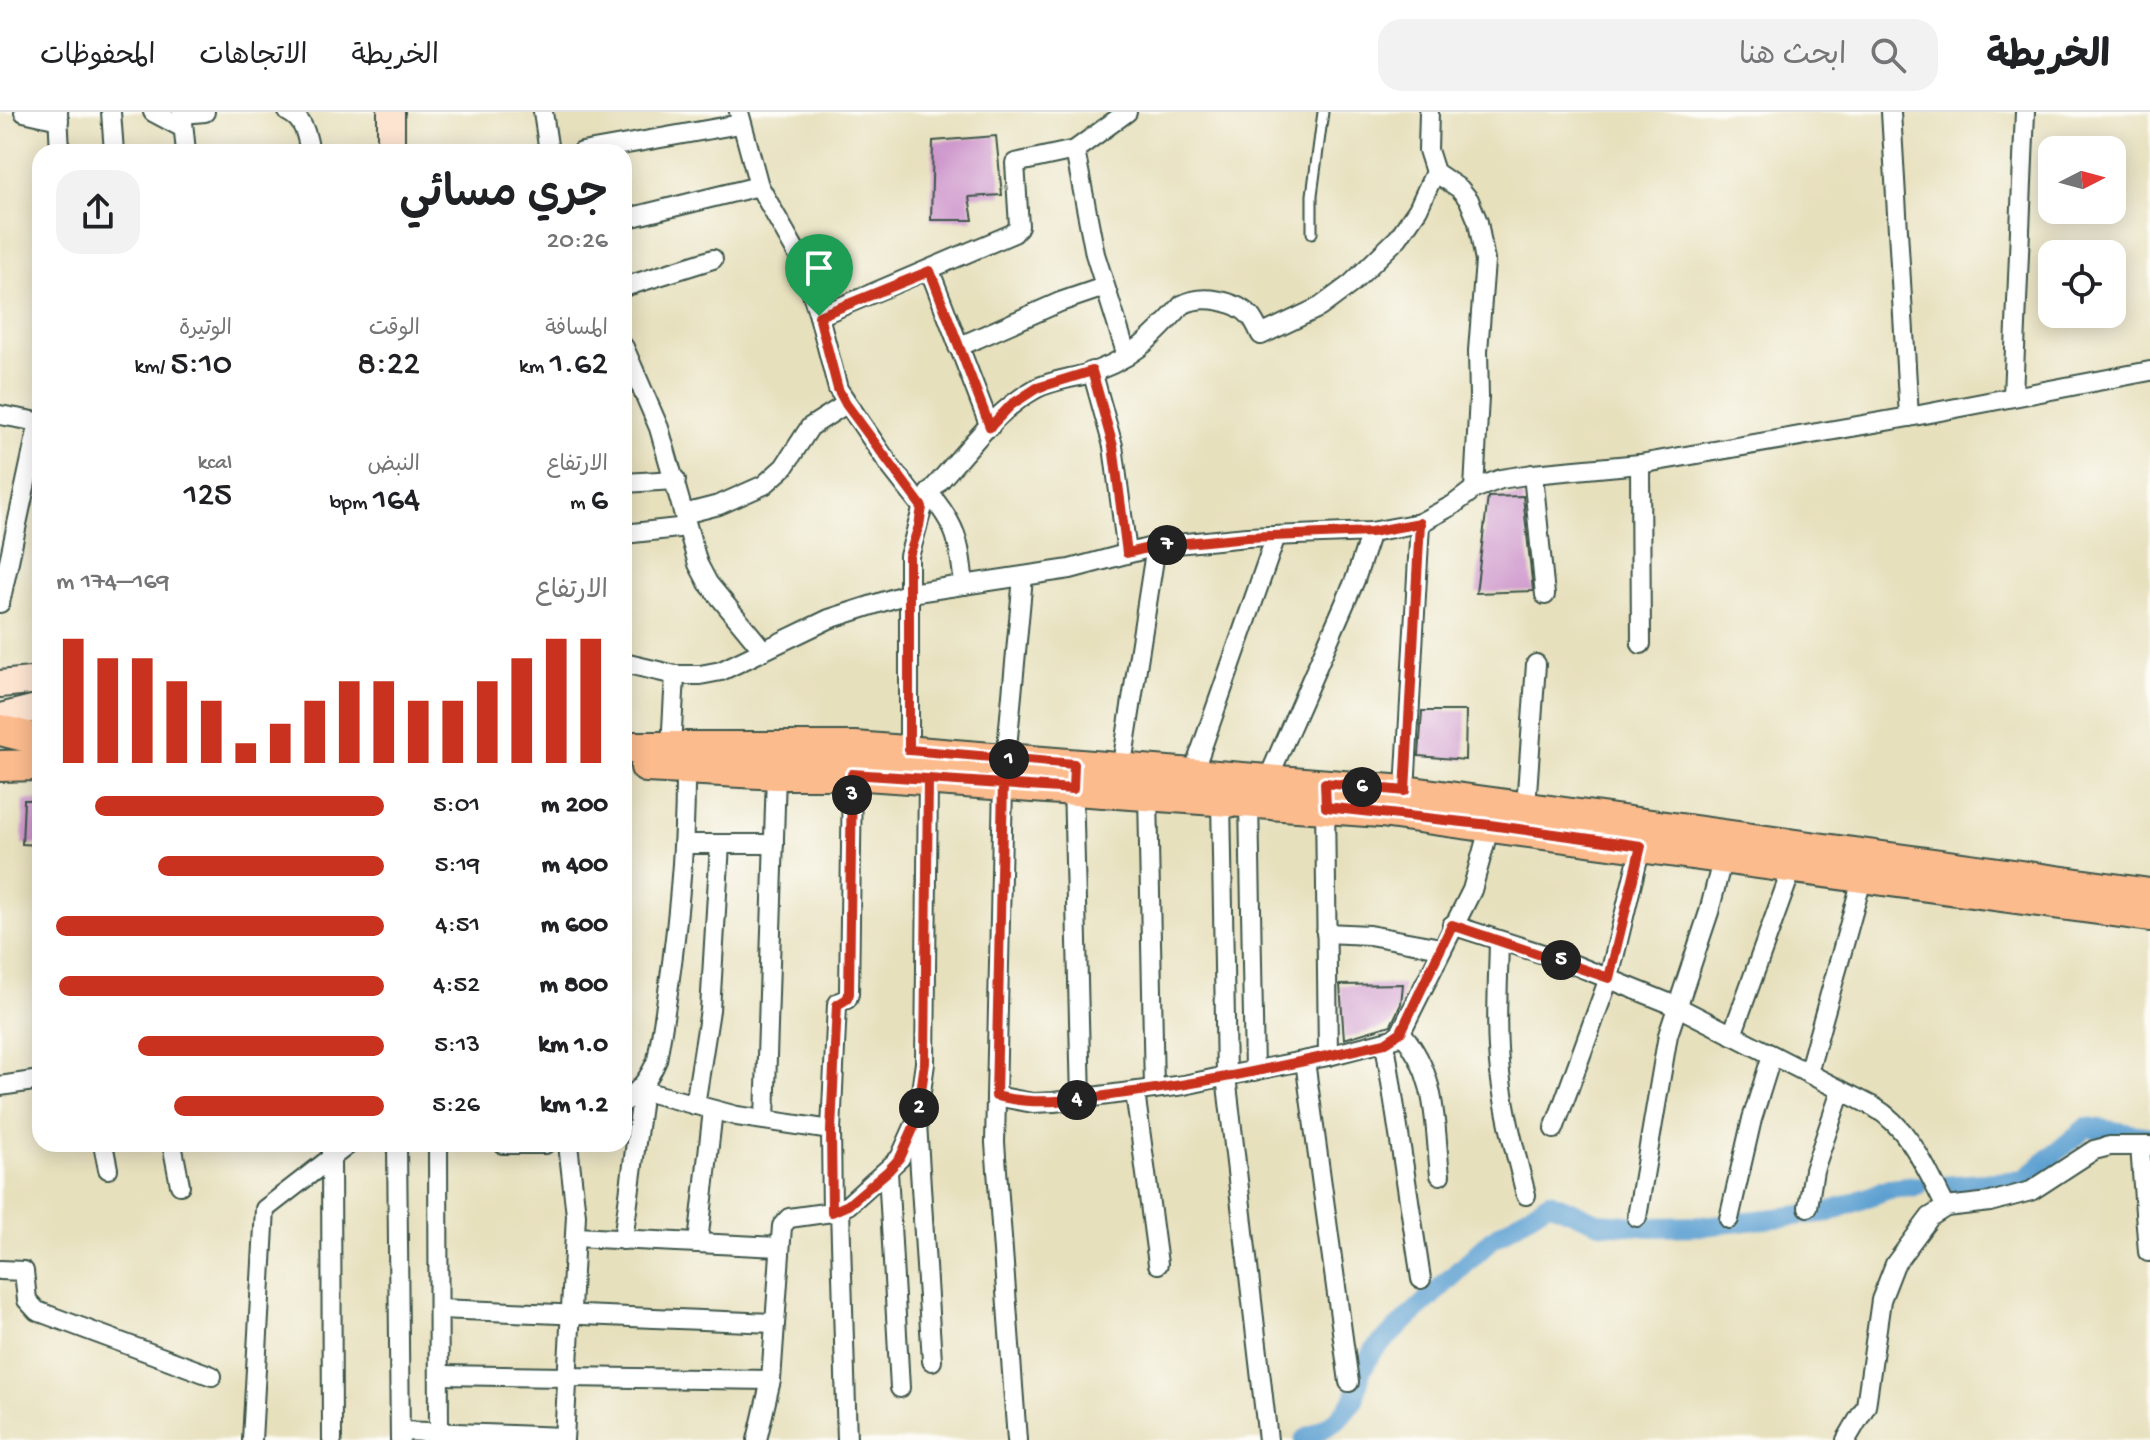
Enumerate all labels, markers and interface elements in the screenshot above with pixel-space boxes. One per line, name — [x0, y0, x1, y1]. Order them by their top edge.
search box — [1378, 19, 1938, 91]
icon: search — [1866, 33, 1910, 77]
text: الخريطة — [1986, 37, 2110, 81]
text: ابحث هنا — [1739, 40, 1846, 75]
text: المحفوظات — [40, 41, 155, 74]
text: الاتجاهات — [199, 41, 307, 74]
text: الخريطة — [351, 41, 439, 74]
north arrow — [2038, 136, 2126, 224]
map controls — [2038, 136, 2126, 328]
button: share — [56, 170, 140, 254]
text: جري مسائي — [399, 171, 608, 223]
text: 20:26 — [546, 227, 608, 258]
pin — [785, 234, 853, 316]
button: locate — [2038, 240, 2126, 328]
icon: arrive — [797, 246, 841, 290]
text: الوتيرة — [179, 317, 232, 343]
text: الوقت — [369, 317, 420, 343]
text: المسافة — [545, 317, 608, 343]
text: 5:10 — [170, 346, 232, 386]
text: 8:22 — [357, 346, 420, 386]
text: 1.62 — [550, 346, 608, 386]
text: /km — [134, 355, 170, 381]
text: km — [519, 355, 550, 381]
text: kcal — [198, 451, 232, 477]
text: النبض — [367, 453, 420, 479]
text: الارتفاع — [546, 453, 608, 479]
text: 125 — [184, 477, 232, 517]
text: 164 — [373, 482, 420, 522]
text: 6 — [591, 482, 608, 522]
text: bpm — [330, 491, 373, 517]
text: m — [570, 491, 591, 517]
pin: 7 — [1147, 525, 1187, 565]
text: 7 — [1161, 532, 1173, 558]
text: 169–174 m — [56, 568, 170, 599]
text: الارتفاع — [535, 577, 608, 608]
pin: 1 — [989, 739, 1029, 779]
text: 1 — [1005, 746, 1013, 772]
pin: 6 — [1342, 767, 1382, 807]
text: 6 — [1356, 774, 1368, 800]
pin: 3 — [832, 775, 872, 815]
text: 3 — [846, 782, 858, 808]
text: 5:01 — [433, 791, 480, 822]
text: 200 m — [541, 791, 608, 822]
text: 5:19 — [435, 851, 480, 882]
text: 400 m — [542, 851, 608, 882]
text: 4:51 — [435, 911, 480, 942]
text: 600 m — [541, 911, 608, 942]
pin: 5 — [1541, 940, 1581, 980]
text: 5 — [1555, 947, 1567, 973]
text: 4:52 — [433, 971, 480, 1002]
text: 800 m — [540, 971, 608, 1002]
text: 5:13 — [434, 1031, 480, 1062]
text: 1.0 km — [538, 1031, 608, 1062]
pin: 4 — [1057, 1080, 1097, 1120]
text: 4 — [1072, 1087, 1082, 1113]
pin: 2 — [899, 1088, 939, 1128]
text: 5:26 — [432, 1091, 480, 1122]
text: 1.2 km — [540, 1091, 608, 1122]
text: 2 — [914, 1095, 924, 1121]

